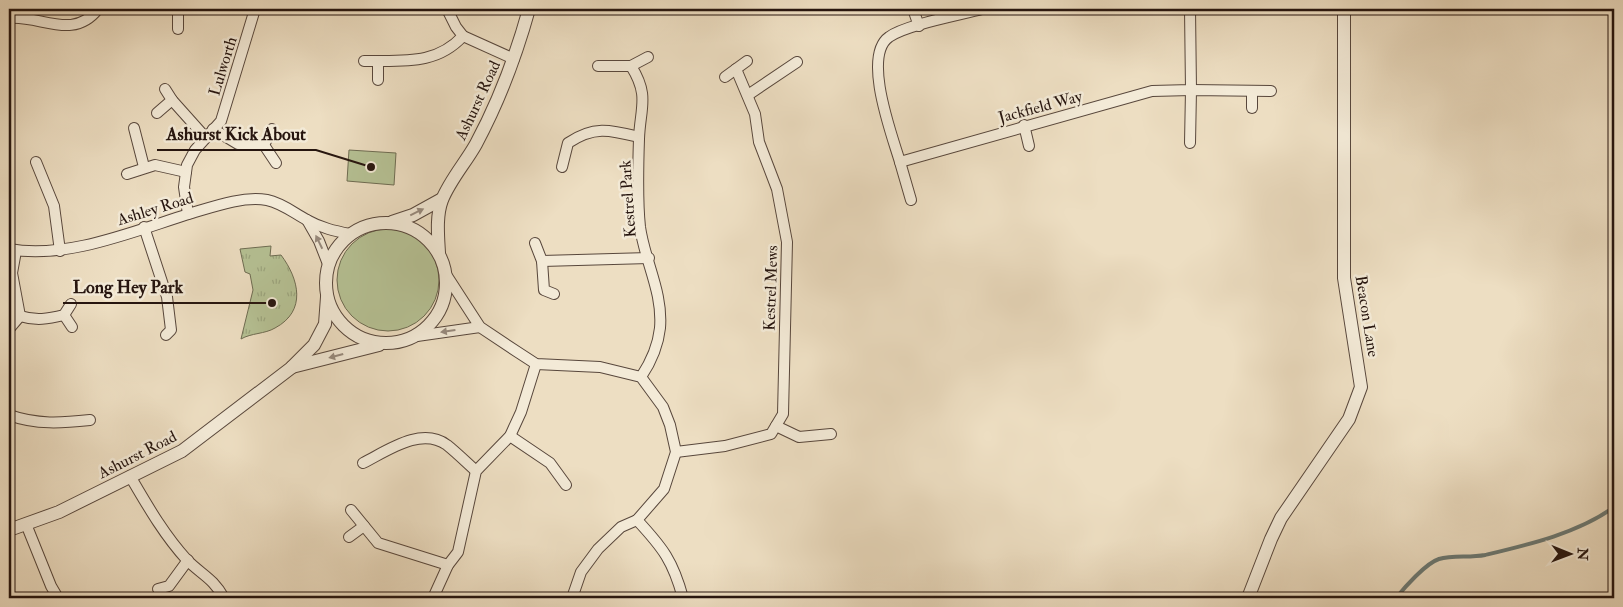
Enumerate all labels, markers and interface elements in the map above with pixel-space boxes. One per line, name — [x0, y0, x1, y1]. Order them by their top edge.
street label: Lulworth — [204, 34, 242, 98]
street label: Ashurst Road — [450, 57, 505, 144]
street label: Jackfield Way — [995, 86, 1086, 129]
callout: Ashurst Kick About — [157, 117, 316, 150]
text: Ashurst Kick About — [165, 123, 306, 146]
street label: Kestrel Park — [615, 159, 641, 238]
street label: Ashley Road — [114, 188, 196, 230]
one-way arrow — [410, 208, 424, 216]
one-way arrow — [315, 235, 323, 249]
street label: Kestrel Mews — [760, 245, 782, 331]
callout: Long Hey Park — [63, 270, 194, 303]
street label: Beacon Lane — [1351, 274, 1383, 359]
text: Long Hey Park — [73, 276, 184, 299]
one-way arrow — [440, 327, 456, 335]
one-way arrow — [329, 352, 344, 360]
street label: Ashurst Road — [94, 426, 180, 484]
north arrow — [1546, 530, 1596, 580]
text: N — [1574, 547, 1591, 561]

